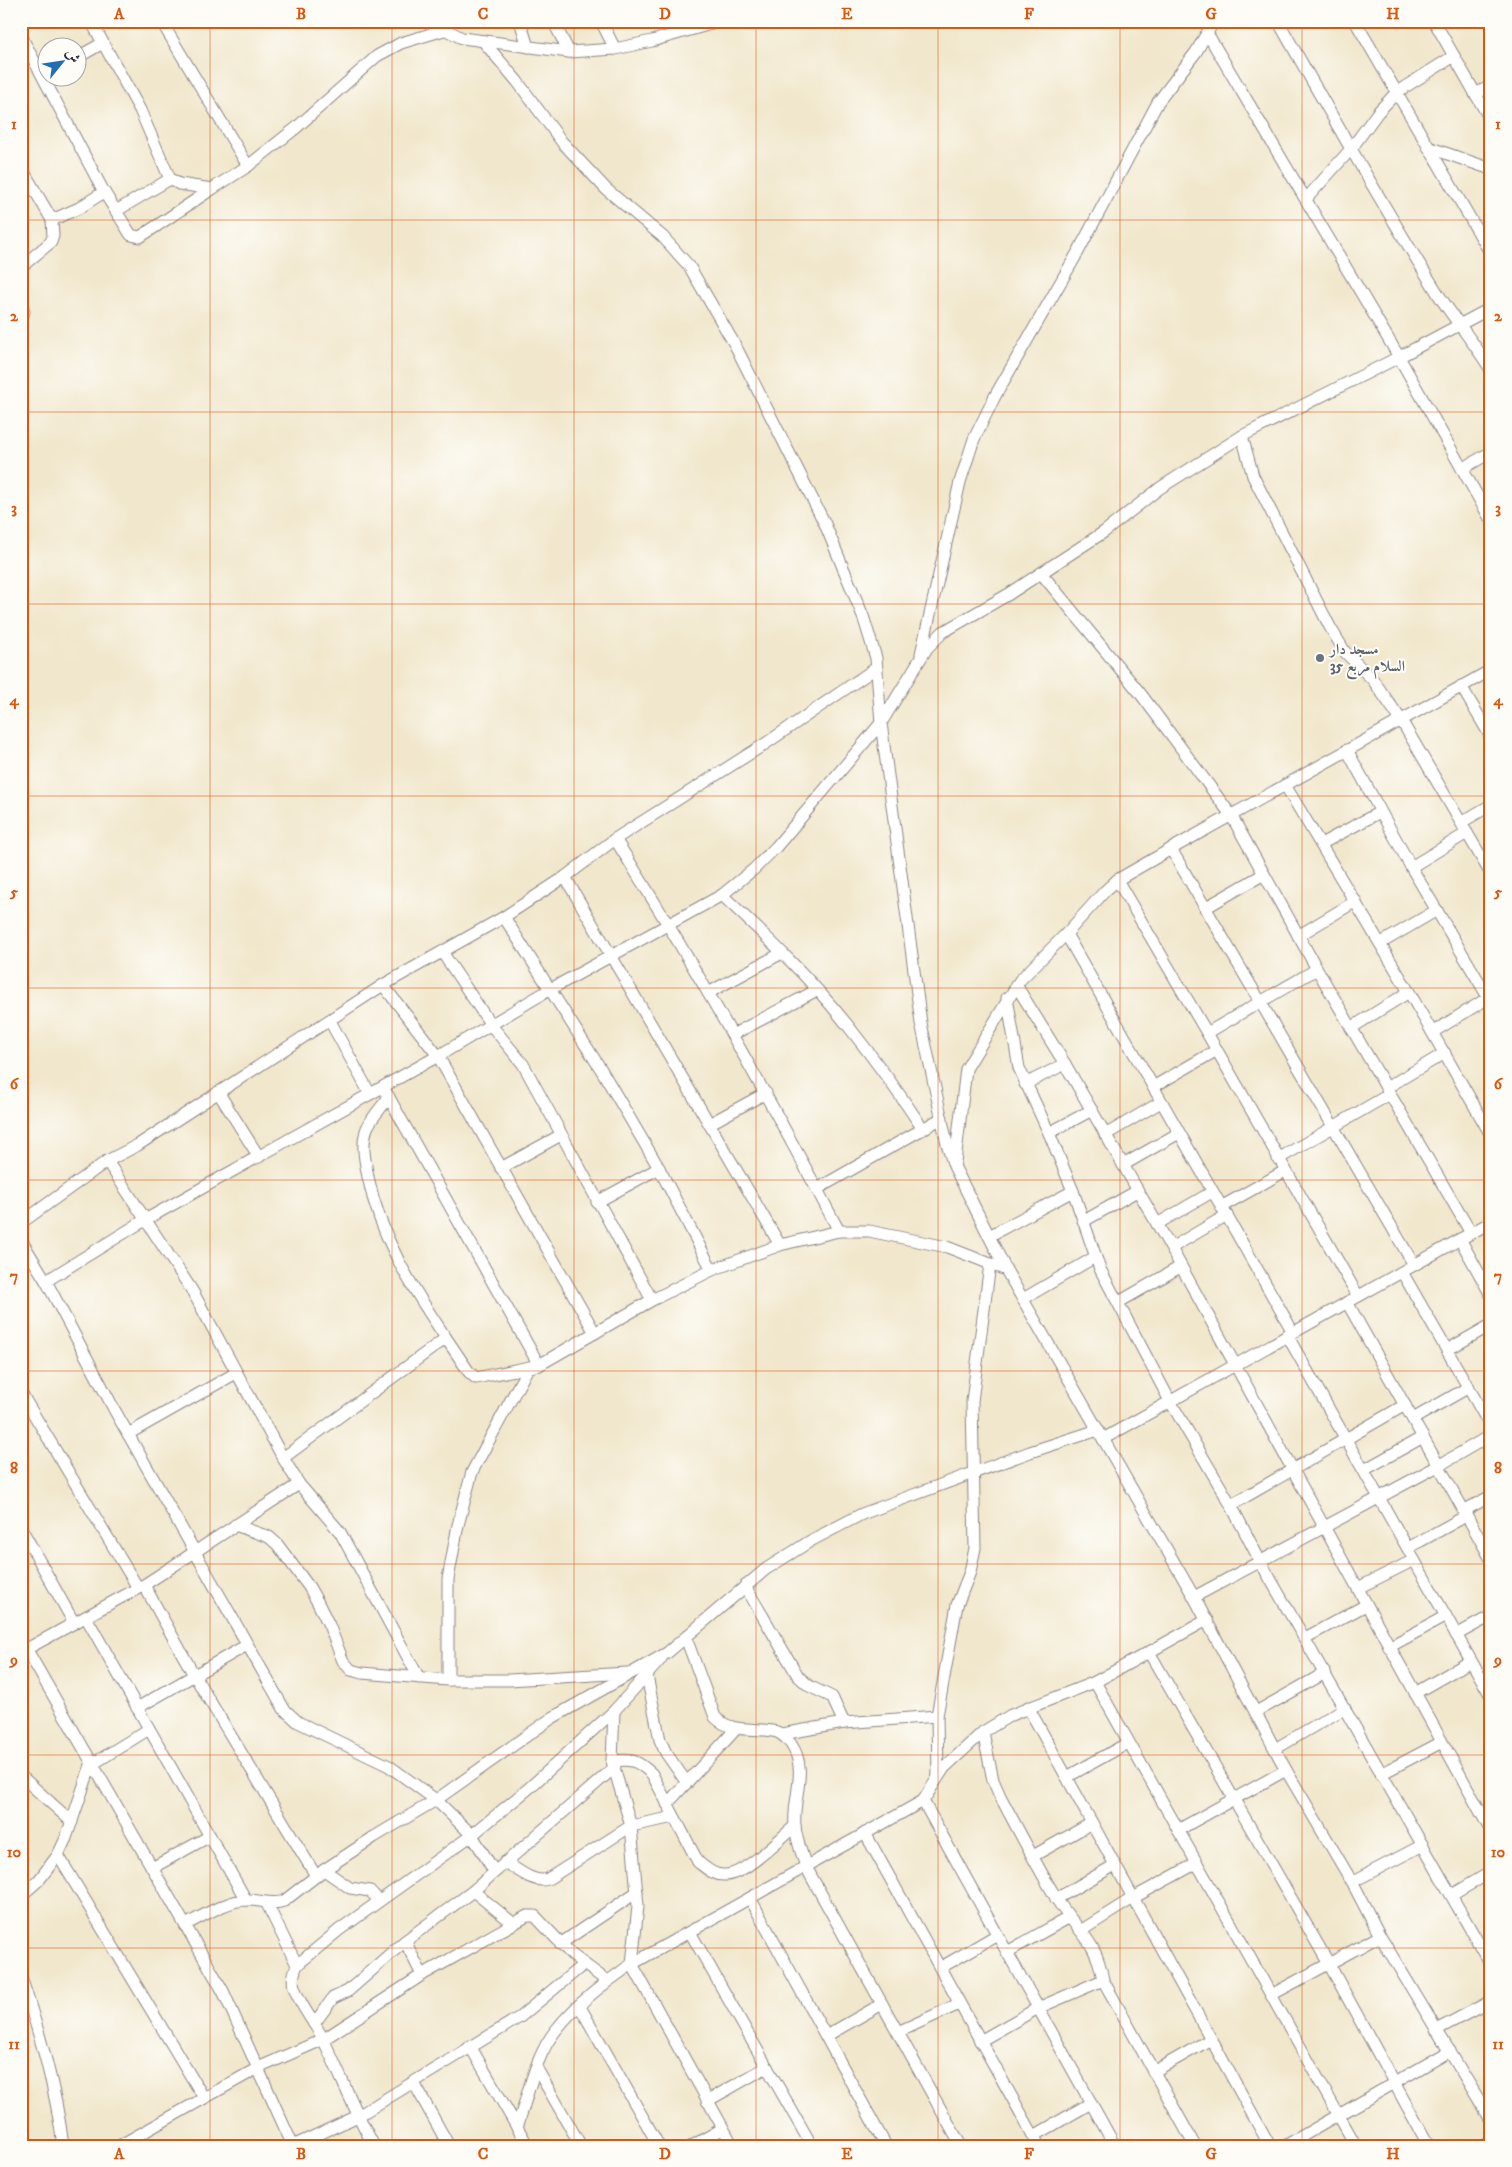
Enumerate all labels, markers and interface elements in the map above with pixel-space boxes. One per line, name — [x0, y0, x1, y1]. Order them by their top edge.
text: A — [113, 4, 125, 24]
text: B — [296, 4, 306, 24]
text: C — [478, 4, 488, 24]
text: D — [659, 4, 671, 24]
text: E — [841, 4, 853, 24]
text: F — [1024, 4, 1034, 24]
text: G — [1205, 4, 1217, 24]
text: H — [1386, 4, 1400, 24]
north arrow — [38, 38, 88, 88]
text: ش — [61, 45, 84, 67]
text: 1 — [11, 114, 17, 134]
text: 1 — [1495, 114, 1501, 134]
text: 2 — [10, 306, 19, 326]
text: 2 — [1494, 306, 1503, 326]
text: 3 — [11, 498, 17, 518]
text: 3 — [1495, 498, 1501, 518]
place label: مسجد دار السلام مربع 35 — [1328, 640, 1405, 680]
marker: مسجد دار السلام مربع 35 — [1314, 652, 1326, 664]
text: 4 — [8, 690, 19, 710]
text: 4 — [1492, 690, 1503, 710]
text: 5 — [9, 882, 18, 902]
text: 5 — [1493, 882, 1502, 902]
text: 6 — [10, 1074, 20, 1094]
text: 6 — [1494, 1074, 1504, 1094]
text: 7 — [10, 1266, 18, 1286]
text: 7 — [1494, 1266, 1502, 1286]
text: 8 — [10, 1458, 18, 1478]
text: 8 — [1494, 1458, 1502, 1478]
text: 9 — [9, 1650, 18, 1670]
text: 9 — [1493, 1650, 1502, 1670]
text: 10 — [7, 1842, 22, 1862]
text: 10 — [1491, 1842, 1506, 1862]
text: 11 — [8, 2034, 20, 2054]
text: 11 — [1492, 2034, 1504, 2054]
text: A — [113, 2144, 125, 2164]
text: B — [296, 2144, 306, 2164]
text: C — [478, 2144, 488, 2164]
text: D — [659, 2144, 671, 2164]
text: E — [841, 2144, 853, 2164]
text: F — [1024, 2144, 1034, 2164]
text: G — [1205, 2144, 1217, 2164]
text: H — [1386, 2144, 1400, 2164]

